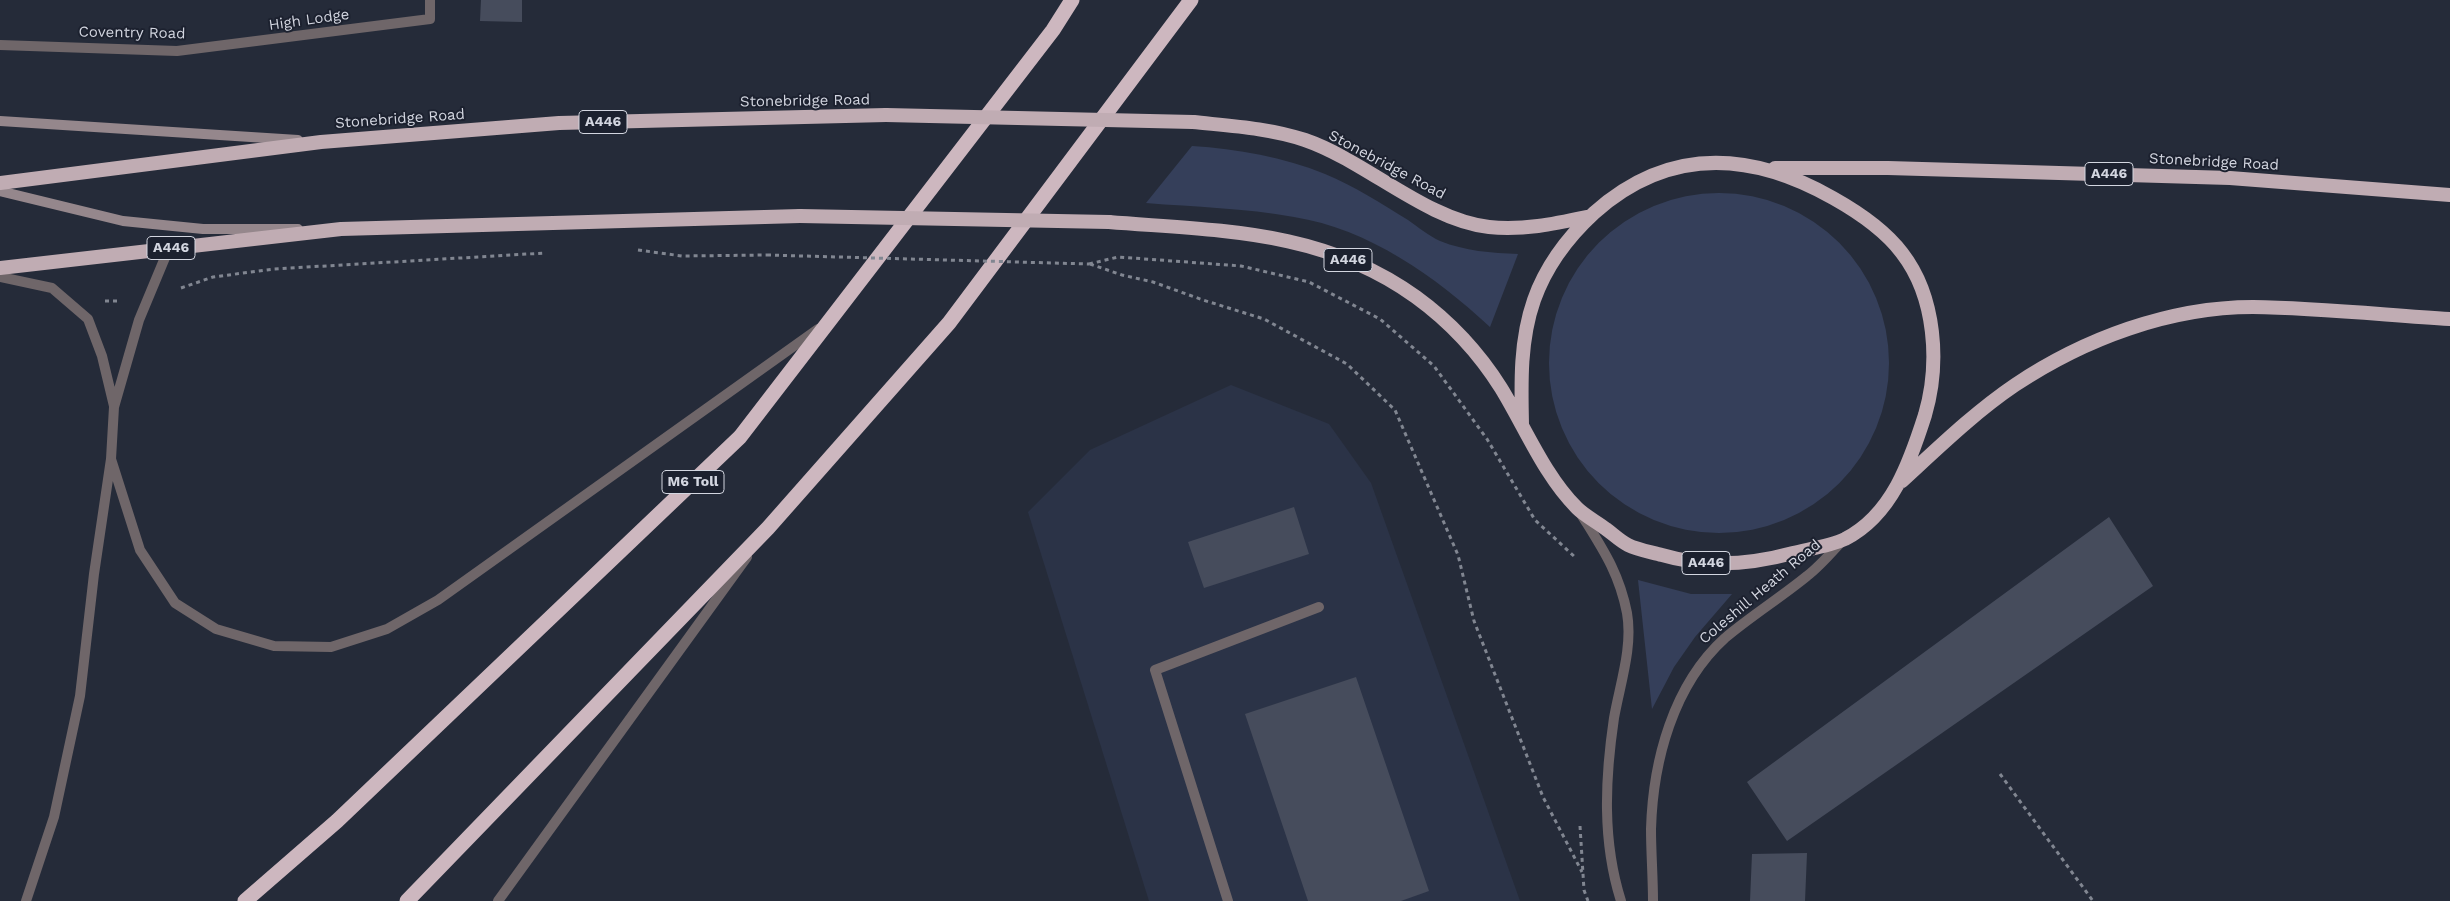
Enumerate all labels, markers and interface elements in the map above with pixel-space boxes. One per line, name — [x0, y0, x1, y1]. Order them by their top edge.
street label: High Lodge — [268, 5, 350, 35]
street label: Coventry Road — [78, 23, 186, 43]
street label: Stonebridge Road — [740, 91, 870, 111]
street label: Stonebridge Road — [334, 105, 466, 133]
road number: A446 — [579, 110, 627, 134]
street label: Stonebridge Road — [1325, 127, 1449, 203]
street label: Stonebridge Road — [2149, 150, 2279, 174]
road number: A446 — [2085, 162, 2133, 185]
road number: A446 — [147, 237, 195, 260]
road number: A446 — [1324, 248, 1372, 272]
road number: M6 Toll — [662, 471, 724, 494]
street label: Coleshill Heath Road — [1696, 536, 1824, 648]
road number: A446 — [1682, 552, 1730, 574]

